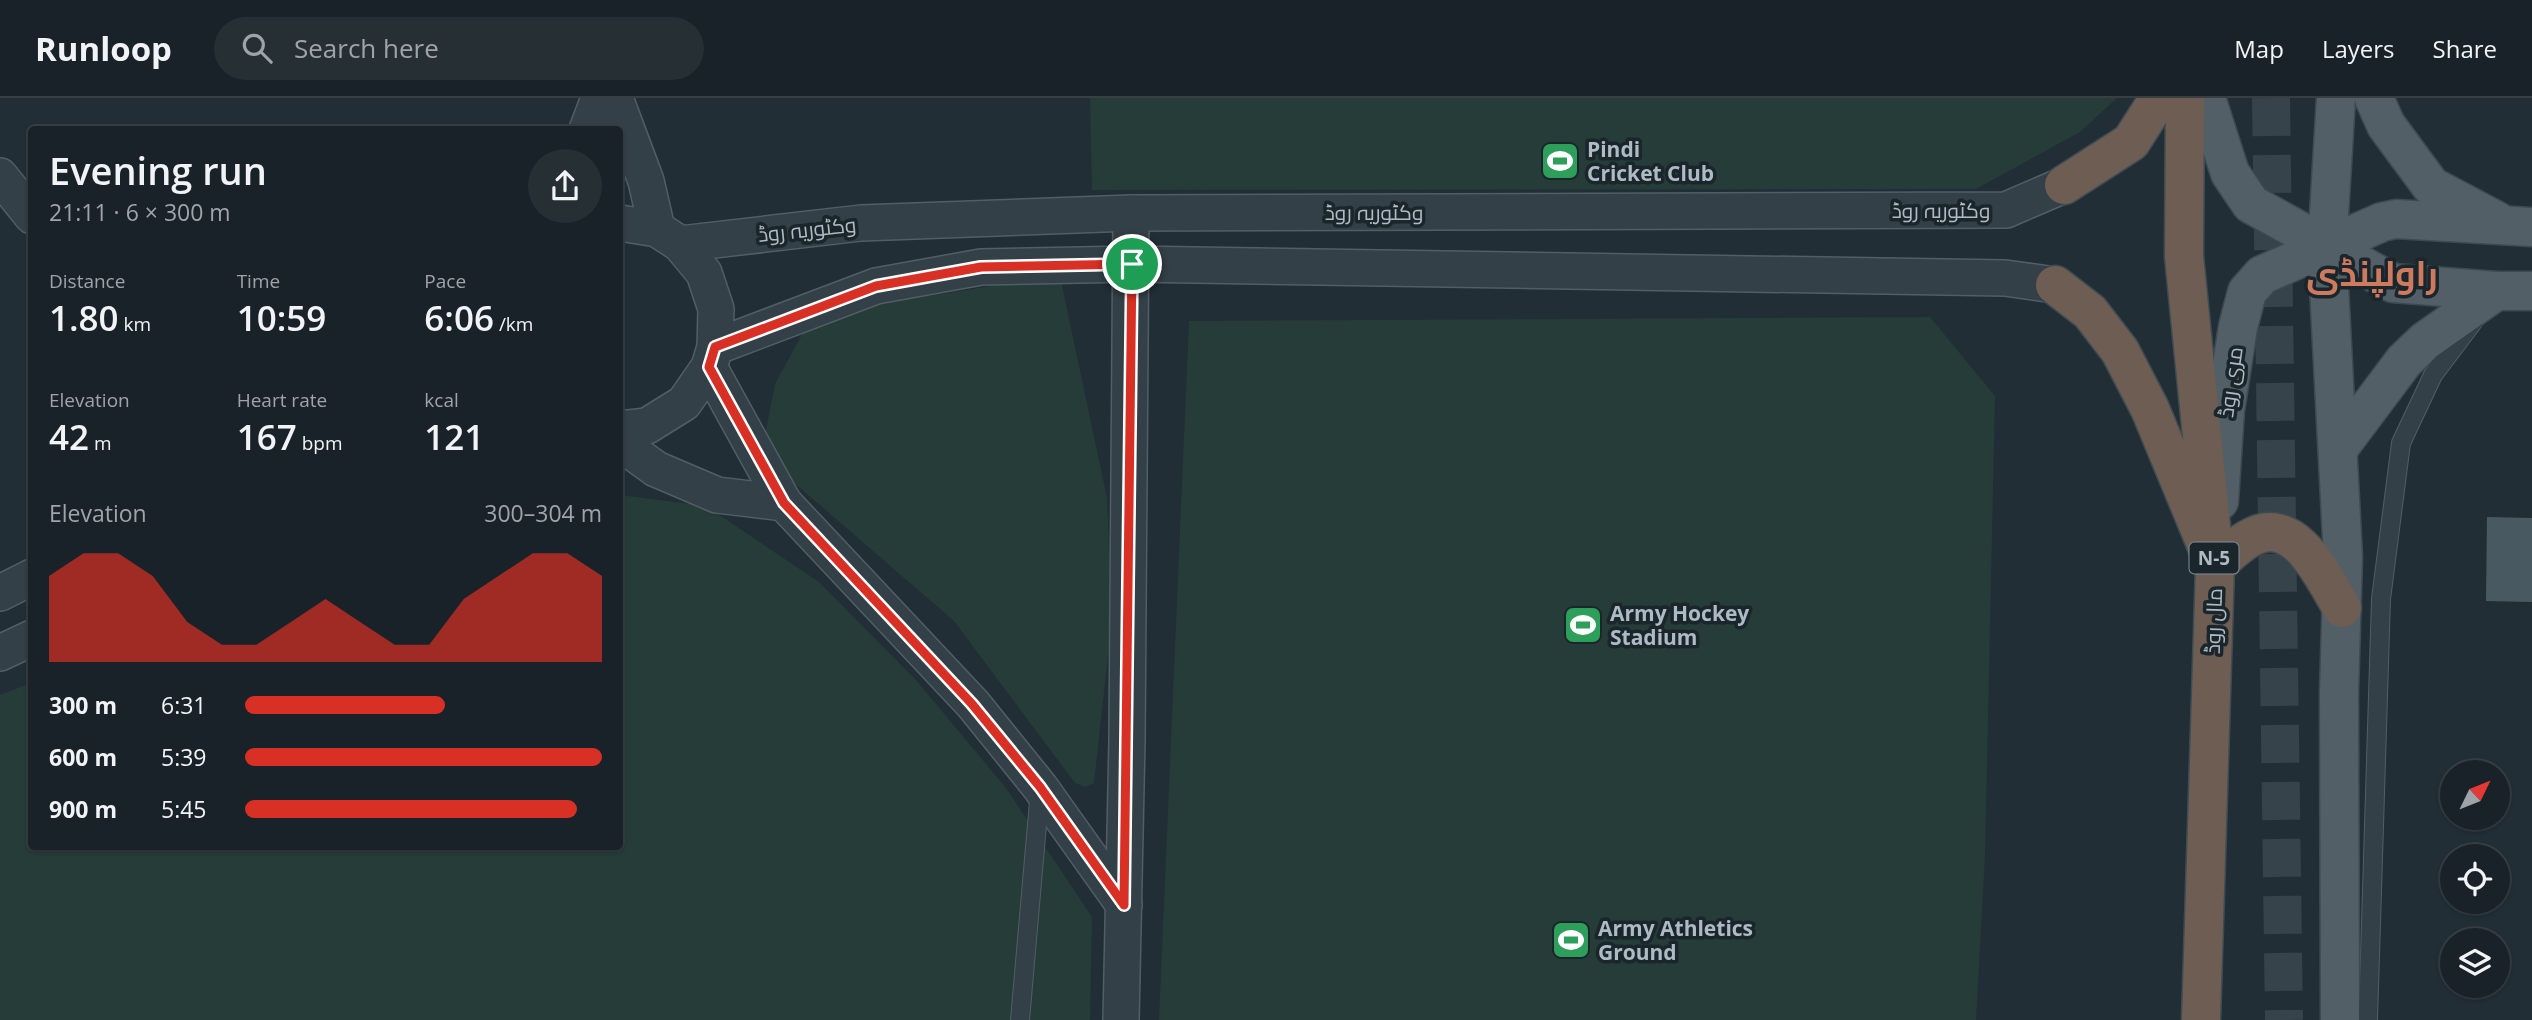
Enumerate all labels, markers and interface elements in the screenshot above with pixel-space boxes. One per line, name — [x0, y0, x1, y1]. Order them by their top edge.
search box — [214, 17, 704, 80]
text: Runloop — [35, 26, 172, 71]
icon: search — [238, 29, 276, 67]
text: Search here — [294, 30, 439, 66]
text: Map — [2234, 32, 2284, 65]
text: Layers — [2322, 32, 2395, 65]
text: Share — [2433, 32, 2497, 65]
place label: Pindi Cricket Club — [1587, 135, 1714, 187]
sports icon: Pindi Cricket Club — [1539, 140, 1581, 182]
text: Evening run — [49, 144, 267, 196]
button: share — [528, 149, 602, 223]
text: 21:11 · 6 × 300 m — [49, 196, 231, 228]
street label: وکٹوریہ روڈ — [1892, 196, 1990, 224]
street label: وکٹوریہ روڈ — [1325, 198, 1423, 226]
street label: وکٹوریہ روڈ — [756, 210, 858, 248]
pin — [1102, 234, 1162, 294]
icon: arrive — [1113, 245, 1151, 283]
district label: راولپنڈی — [2306, 249, 2438, 298]
text: Distance — [49, 268, 125, 294]
text: Time — [237, 268, 280, 294]
text: Pace — [424, 268, 466, 294]
text: 1.80 — [49, 294, 119, 341]
text: 10:59 — [237, 294, 326, 341]
text: 6:06 — [424, 294, 494, 341]
text: km — [119, 311, 151, 337]
text: /km — [494, 311, 533, 337]
street label: مری روڈ — [2211, 345, 2249, 419]
text: Elevation — [49, 387, 130, 413]
text: Heart rate — [237, 387, 327, 413]
text: kcal — [424, 387, 459, 413]
text: 42 — [49, 413, 89, 460]
text: 167 — [237, 413, 297, 460]
text: 121 — [424, 413, 484, 460]
text: m — [89, 430, 112, 456]
text: bpm — [297, 430, 342, 456]
text: Elevation — [49, 497, 147, 529]
text: 300–304 m — [484, 497, 602, 529]
road number: N-5 — [2190, 542, 2238, 573]
street label: مال روڈ — [2198, 587, 2228, 655]
place label: Army Hockey Stadium — [1610, 599, 1749, 651]
sports icon: Army Hockey Stadium — [1562, 604, 1604, 646]
text: 300 m — [49, 689, 117, 721]
text: 6:31 — [161, 689, 207, 721]
text: 600 m — [49, 741, 117, 773]
text: 5:39 — [161, 741, 207, 773]
north arrow — [2440, 760, 2510, 830]
map controls — [2440, 760, 2510, 998]
text: 900 m — [49, 793, 117, 825]
text: 5:45 — [161, 793, 207, 825]
button: locate — [2440, 844, 2510, 914]
place label: Army Athletics Ground — [1598, 914, 1753, 966]
sports icon: Army Athletics Ground — [1550, 919, 1592, 961]
button: layers — [2440, 928, 2510, 998]

